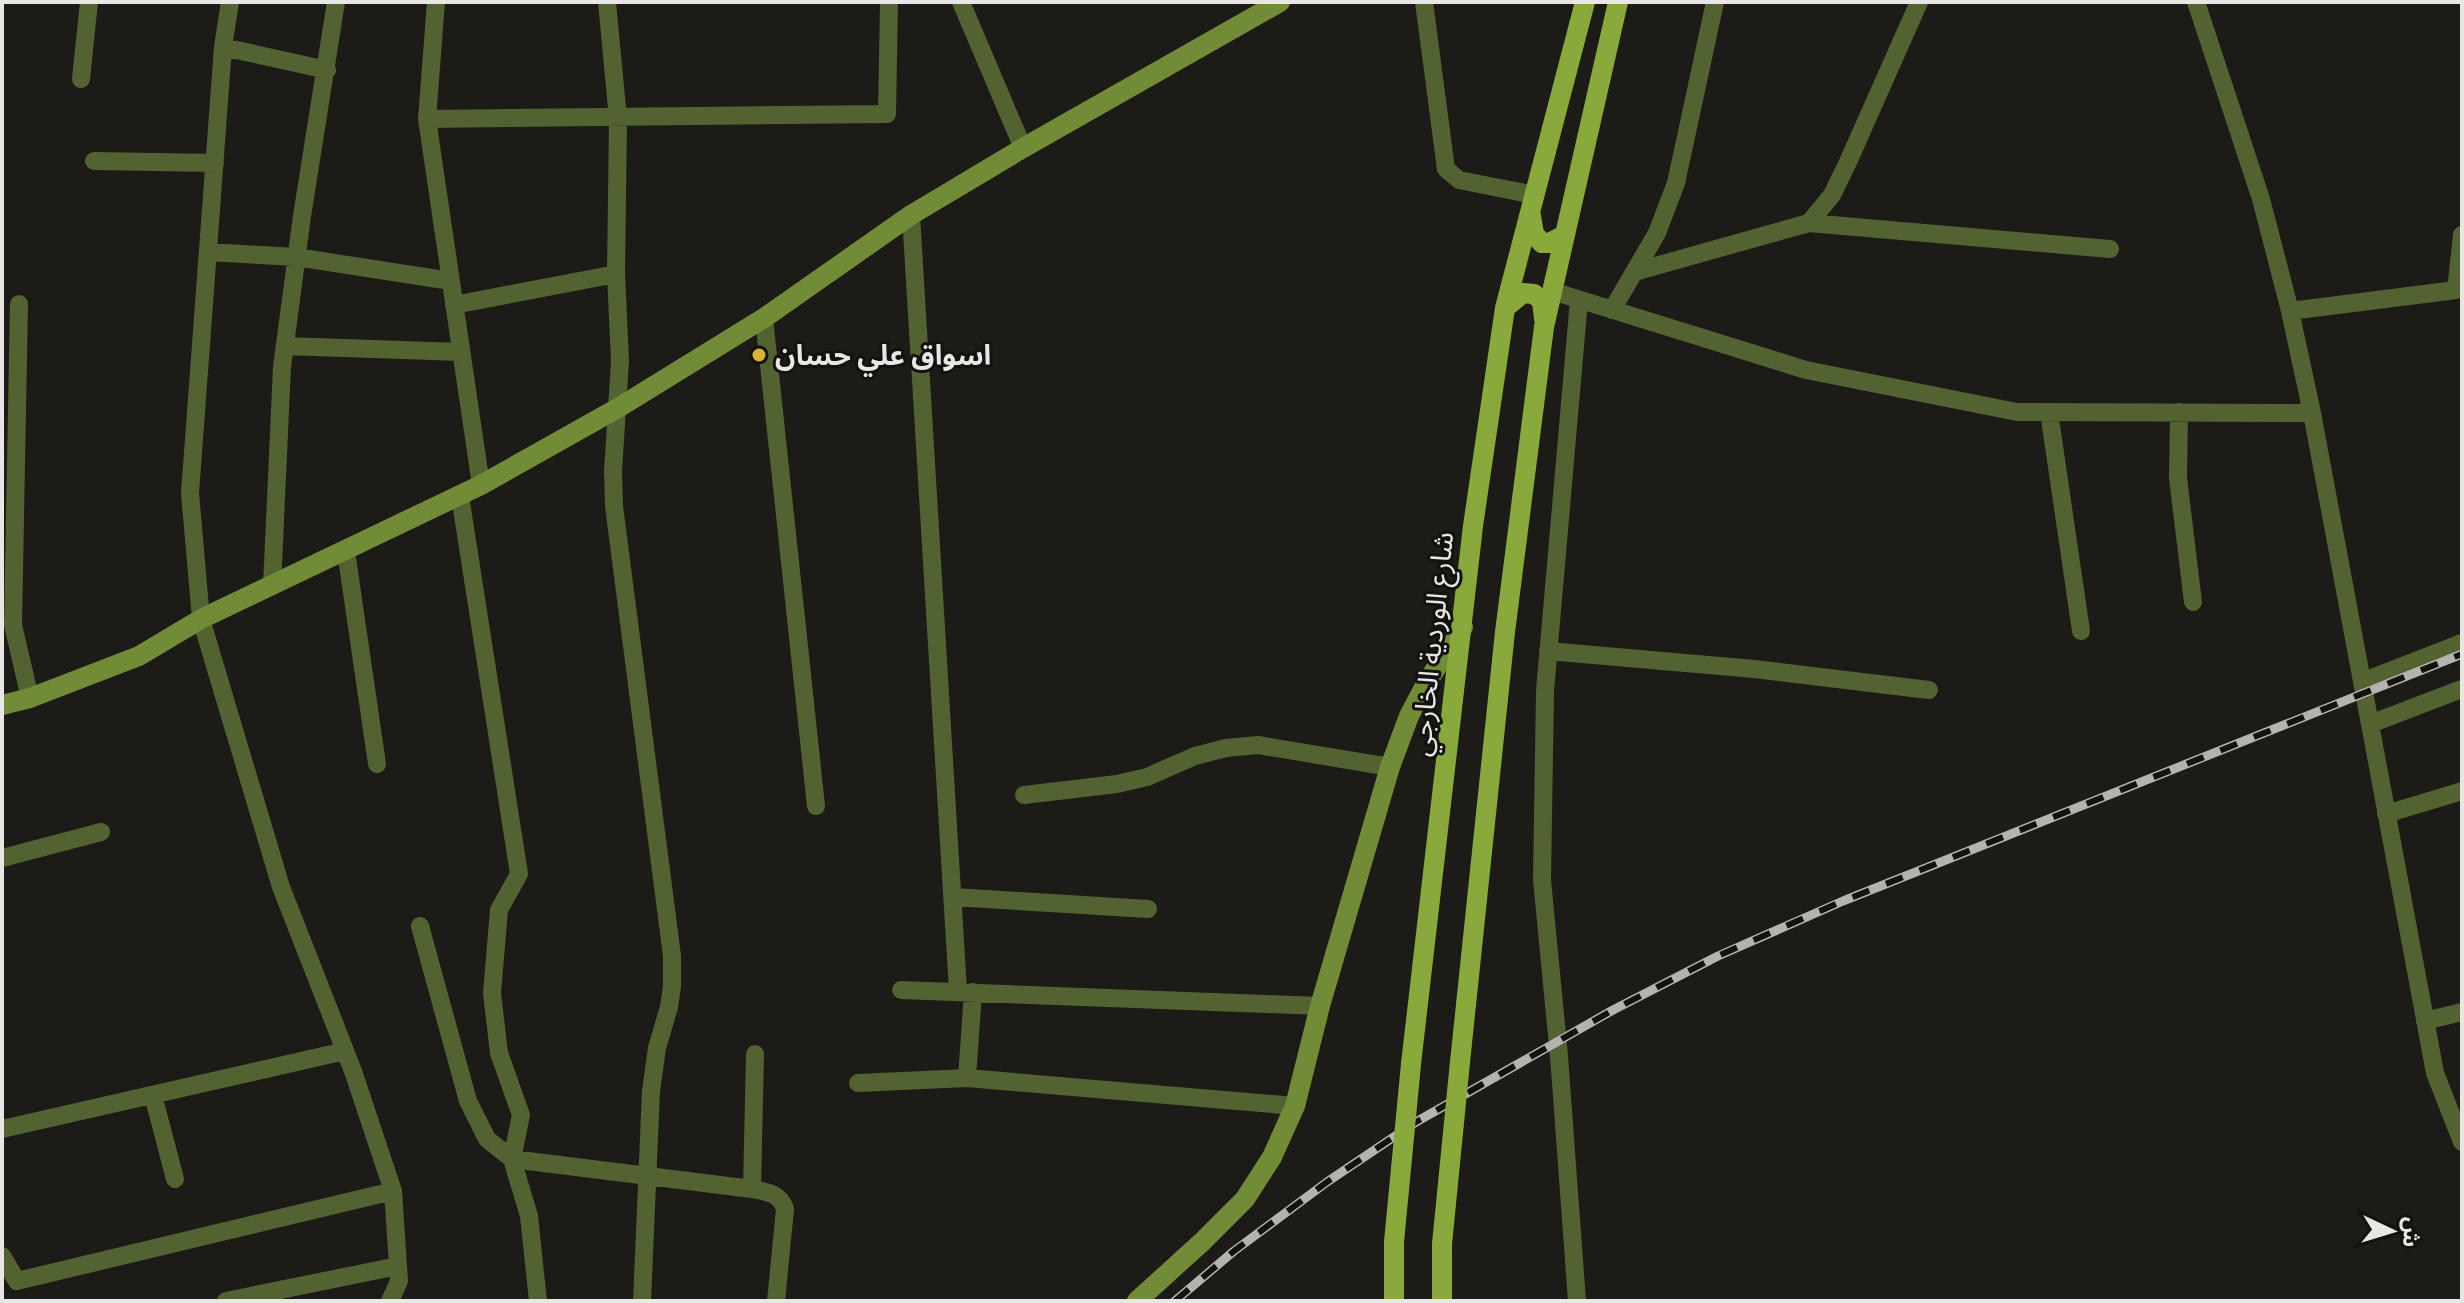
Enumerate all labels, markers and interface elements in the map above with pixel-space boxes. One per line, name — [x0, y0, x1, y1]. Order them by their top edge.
place label: اسواق علي حسان — [775, 339, 991, 377]
marker: اسواق علي حسان — [750, 346, 768, 364]
street label: شارع الوردية الخارجي — [1404, 530, 1465, 758]
north arrow — [2352, 1191, 2432, 1271]
text: ش — [2398, 1216, 2425, 1248]

